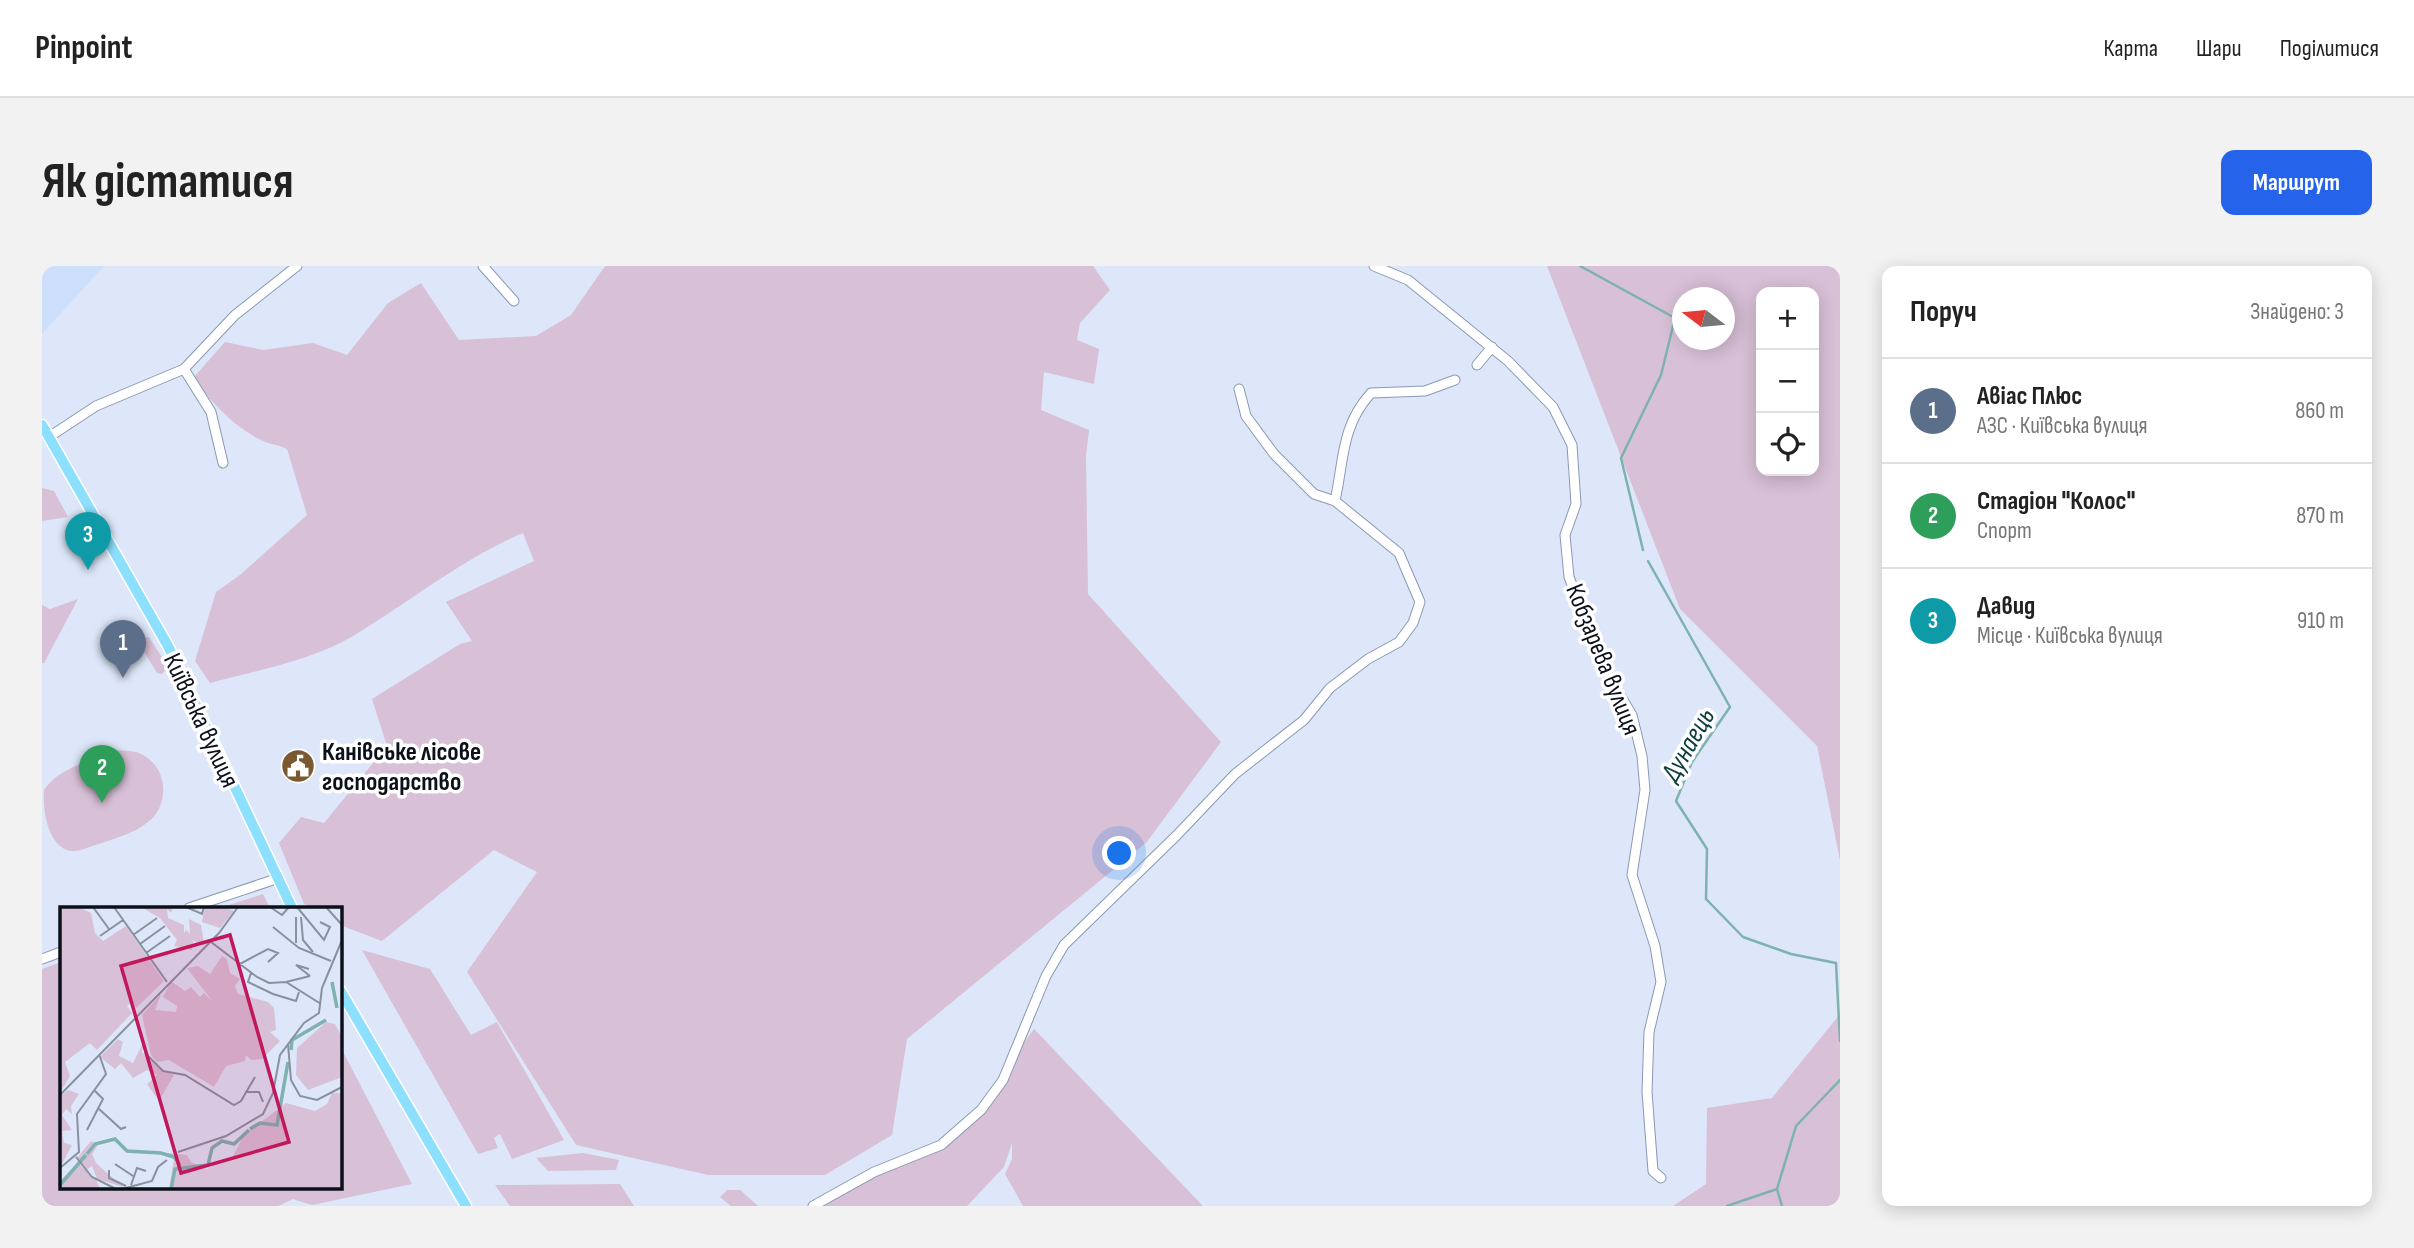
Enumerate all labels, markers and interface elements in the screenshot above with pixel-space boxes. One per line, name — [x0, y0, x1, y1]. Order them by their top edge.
text: Pinpoint — [35, 28, 132, 68]
text: Карта — [2103, 34, 2158, 63]
text: Шари — [2196, 34, 2242, 63]
text: Поділитися — [2280, 34, 2379, 63]
button: Маршрут — [2221, 150, 2372, 215]
text: Як дістатися — [42, 153, 294, 212]
north arrow — [1672, 287, 1735, 350]
map controls — [1756, 287, 1819, 476]
button: + — [1756, 287, 1819, 350]
text: Поруч — [1910, 294, 1977, 330]
text: Знайдено: 3 — [2250, 298, 2344, 326]
button: − — [1756, 350, 1819, 413]
text: Авіас Плюс — [1977, 381, 2082, 412]
text: 1 — [1928, 397, 1938, 425]
text: 860 m — [2295, 397, 2344, 425]
text: АЗС · Київська вулиця — [1977, 412, 2148, 440]
button: locate — [1756, 413, 1819, 476]
text: Стадіон "Колос" — [1977, 486, 2136, 517]
text: 2 — [1928, 502, 1938, 530]
text: 870 m — [2296, 502, 2344, 530]
pin: 3 — [65, 512, 111, 570]
text: Спорт — [1977, 517, 2032, 545]
street label: Кобзарева вулиця — [1558, 580, 1647, 740]
text: Давид — [1977, 591, 2035, 622]
text: 3 — [1928, 607, 1938, 635]
text: 910 m — [2297, 607, 2344, 635]
pin: 1 — [100, 620, 146, 678]
text: Місце · Київська вулиця — [1977, 622, 2163, 650]
street label: Київська вулиця — [156, 649, 245, 793]
water label: Дунаець — [1653, 702, 1723, 789]
place label: Канівське лісове господарство — [322, 737, 481, 798]
pin: 2 — [79, 745, 125, 803]
public building icon: Канівське лісове господарство — [279, 747, 317, 785]
your location — [1102, 836, 1136, 870]
inset map — [60, 907, 341, 1188]

